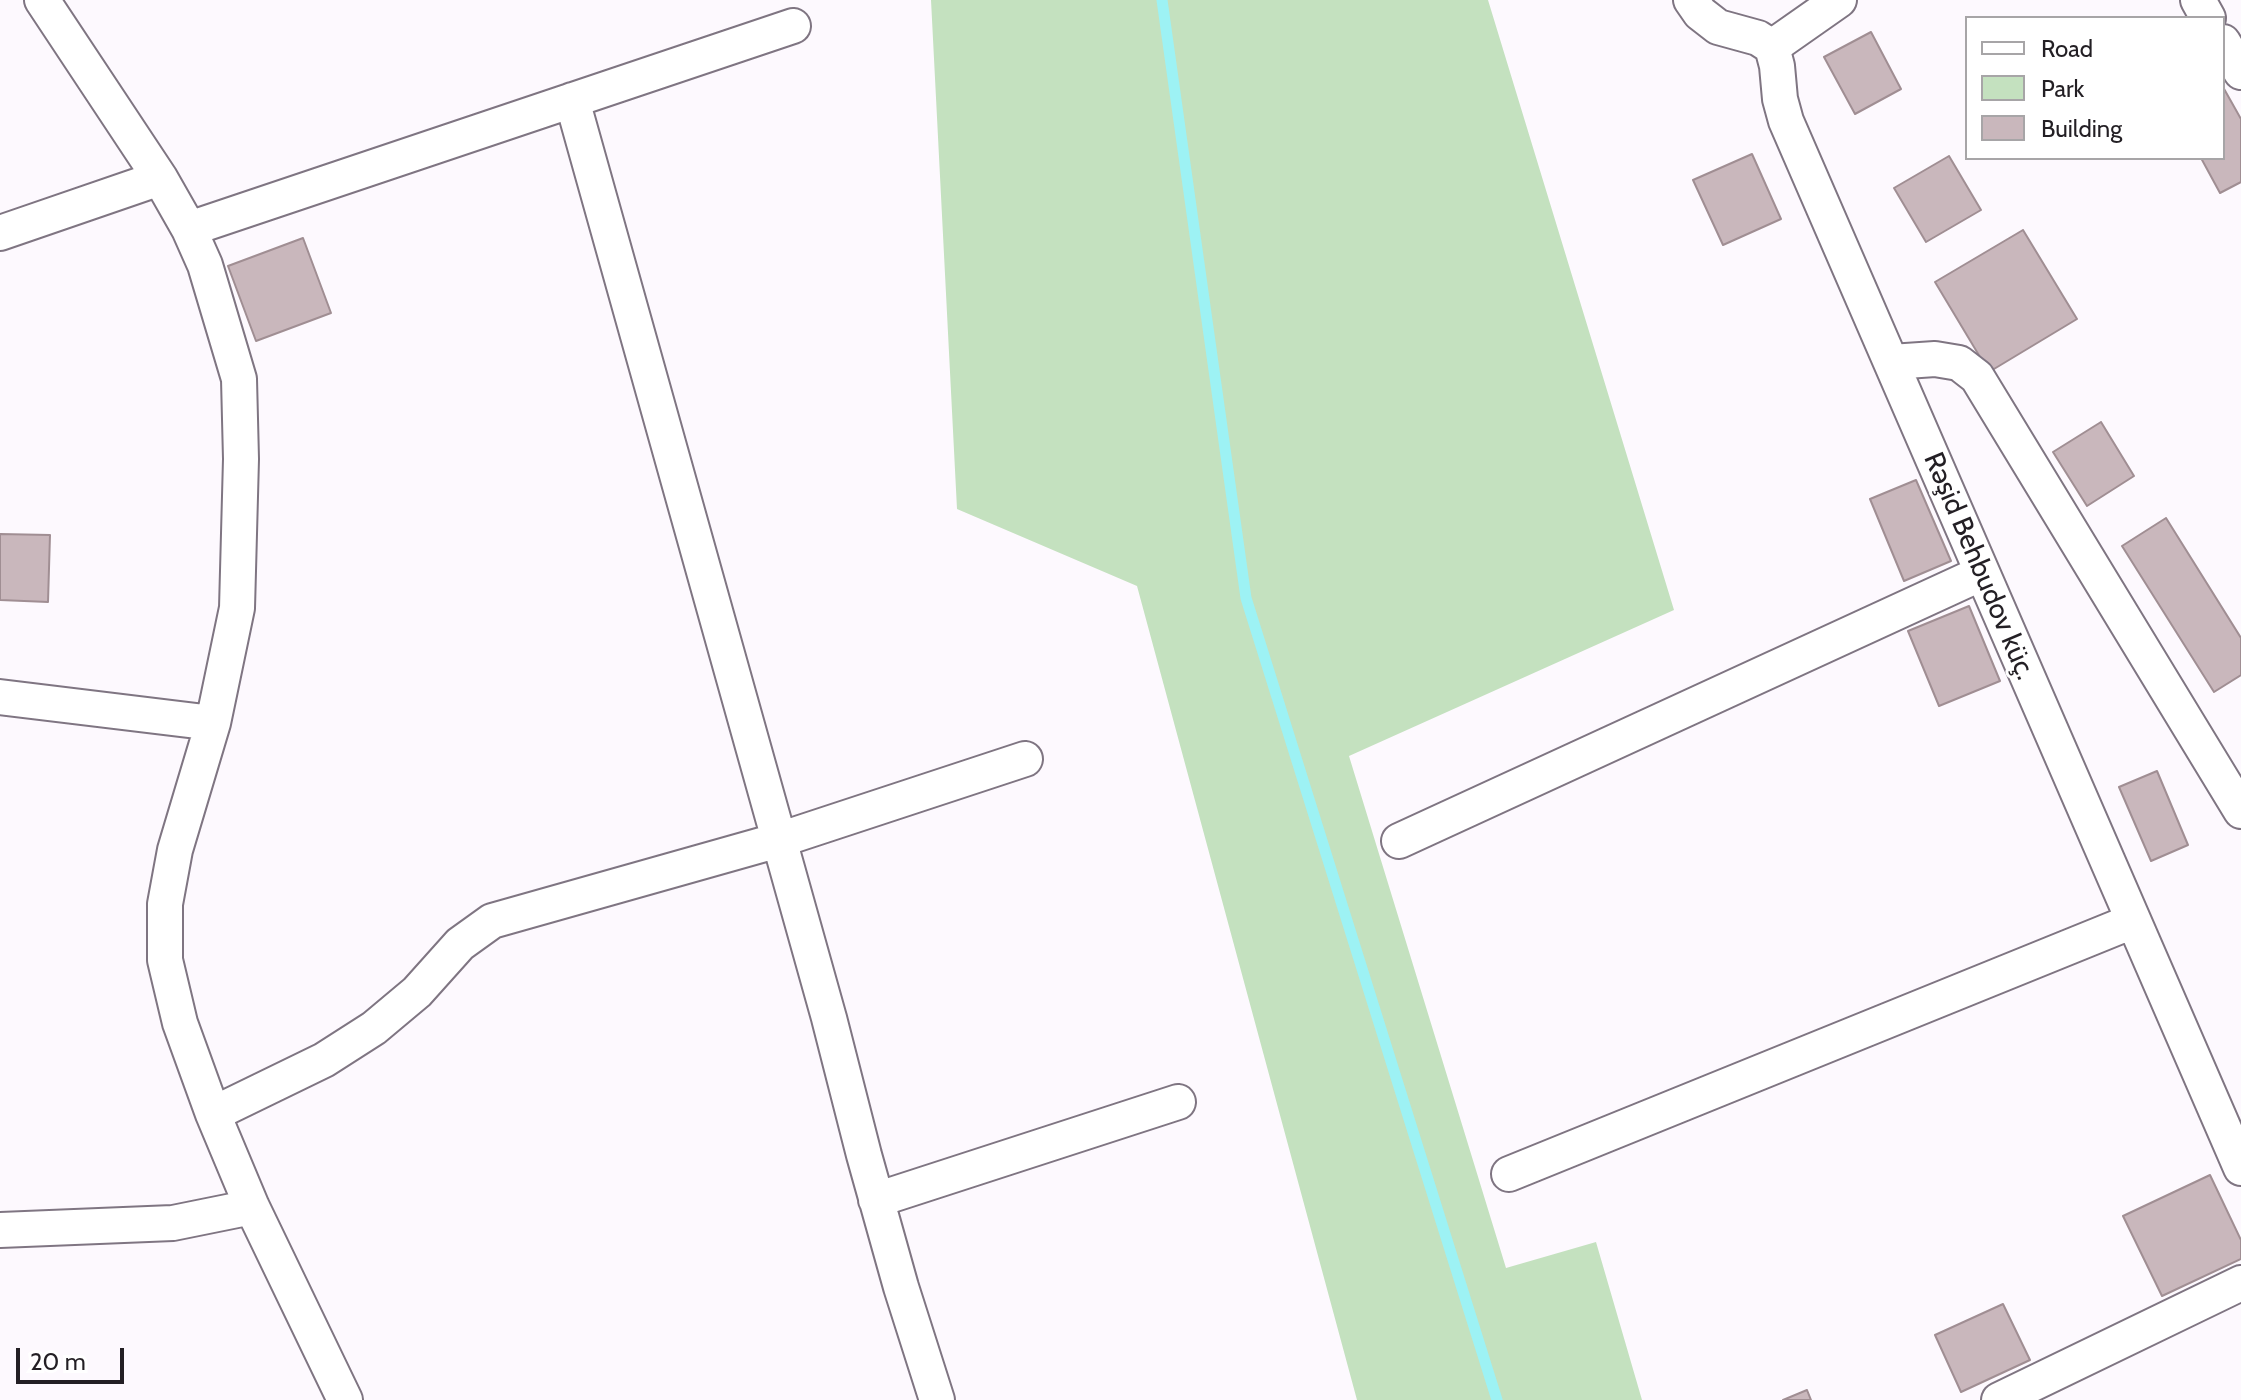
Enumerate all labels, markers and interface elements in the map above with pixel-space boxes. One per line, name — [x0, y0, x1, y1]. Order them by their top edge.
legend — [1965, 16, 2225, 160]
text: Road — [2041, 34, 2093, 63]
text: Park — [2041, 74, 2084, 103]
text: Building — [2041, 114, 2122, 143]
street label: Rəşid Behbudov küç. — [1916, 447, 2042, 685]
scale bar — [20, 1332, 128, 1382]
text: 20 m — [30, 1347, 86, 1376]

